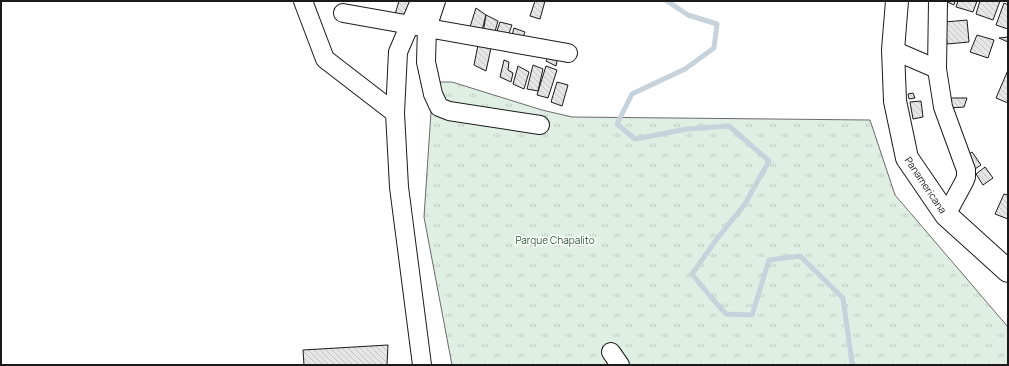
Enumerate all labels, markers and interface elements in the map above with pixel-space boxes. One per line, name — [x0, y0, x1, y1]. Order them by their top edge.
street label: Panamericana — [902, 154, 950, 216]
park label: Parque Chapalito — [515, 233, 595, 247]

